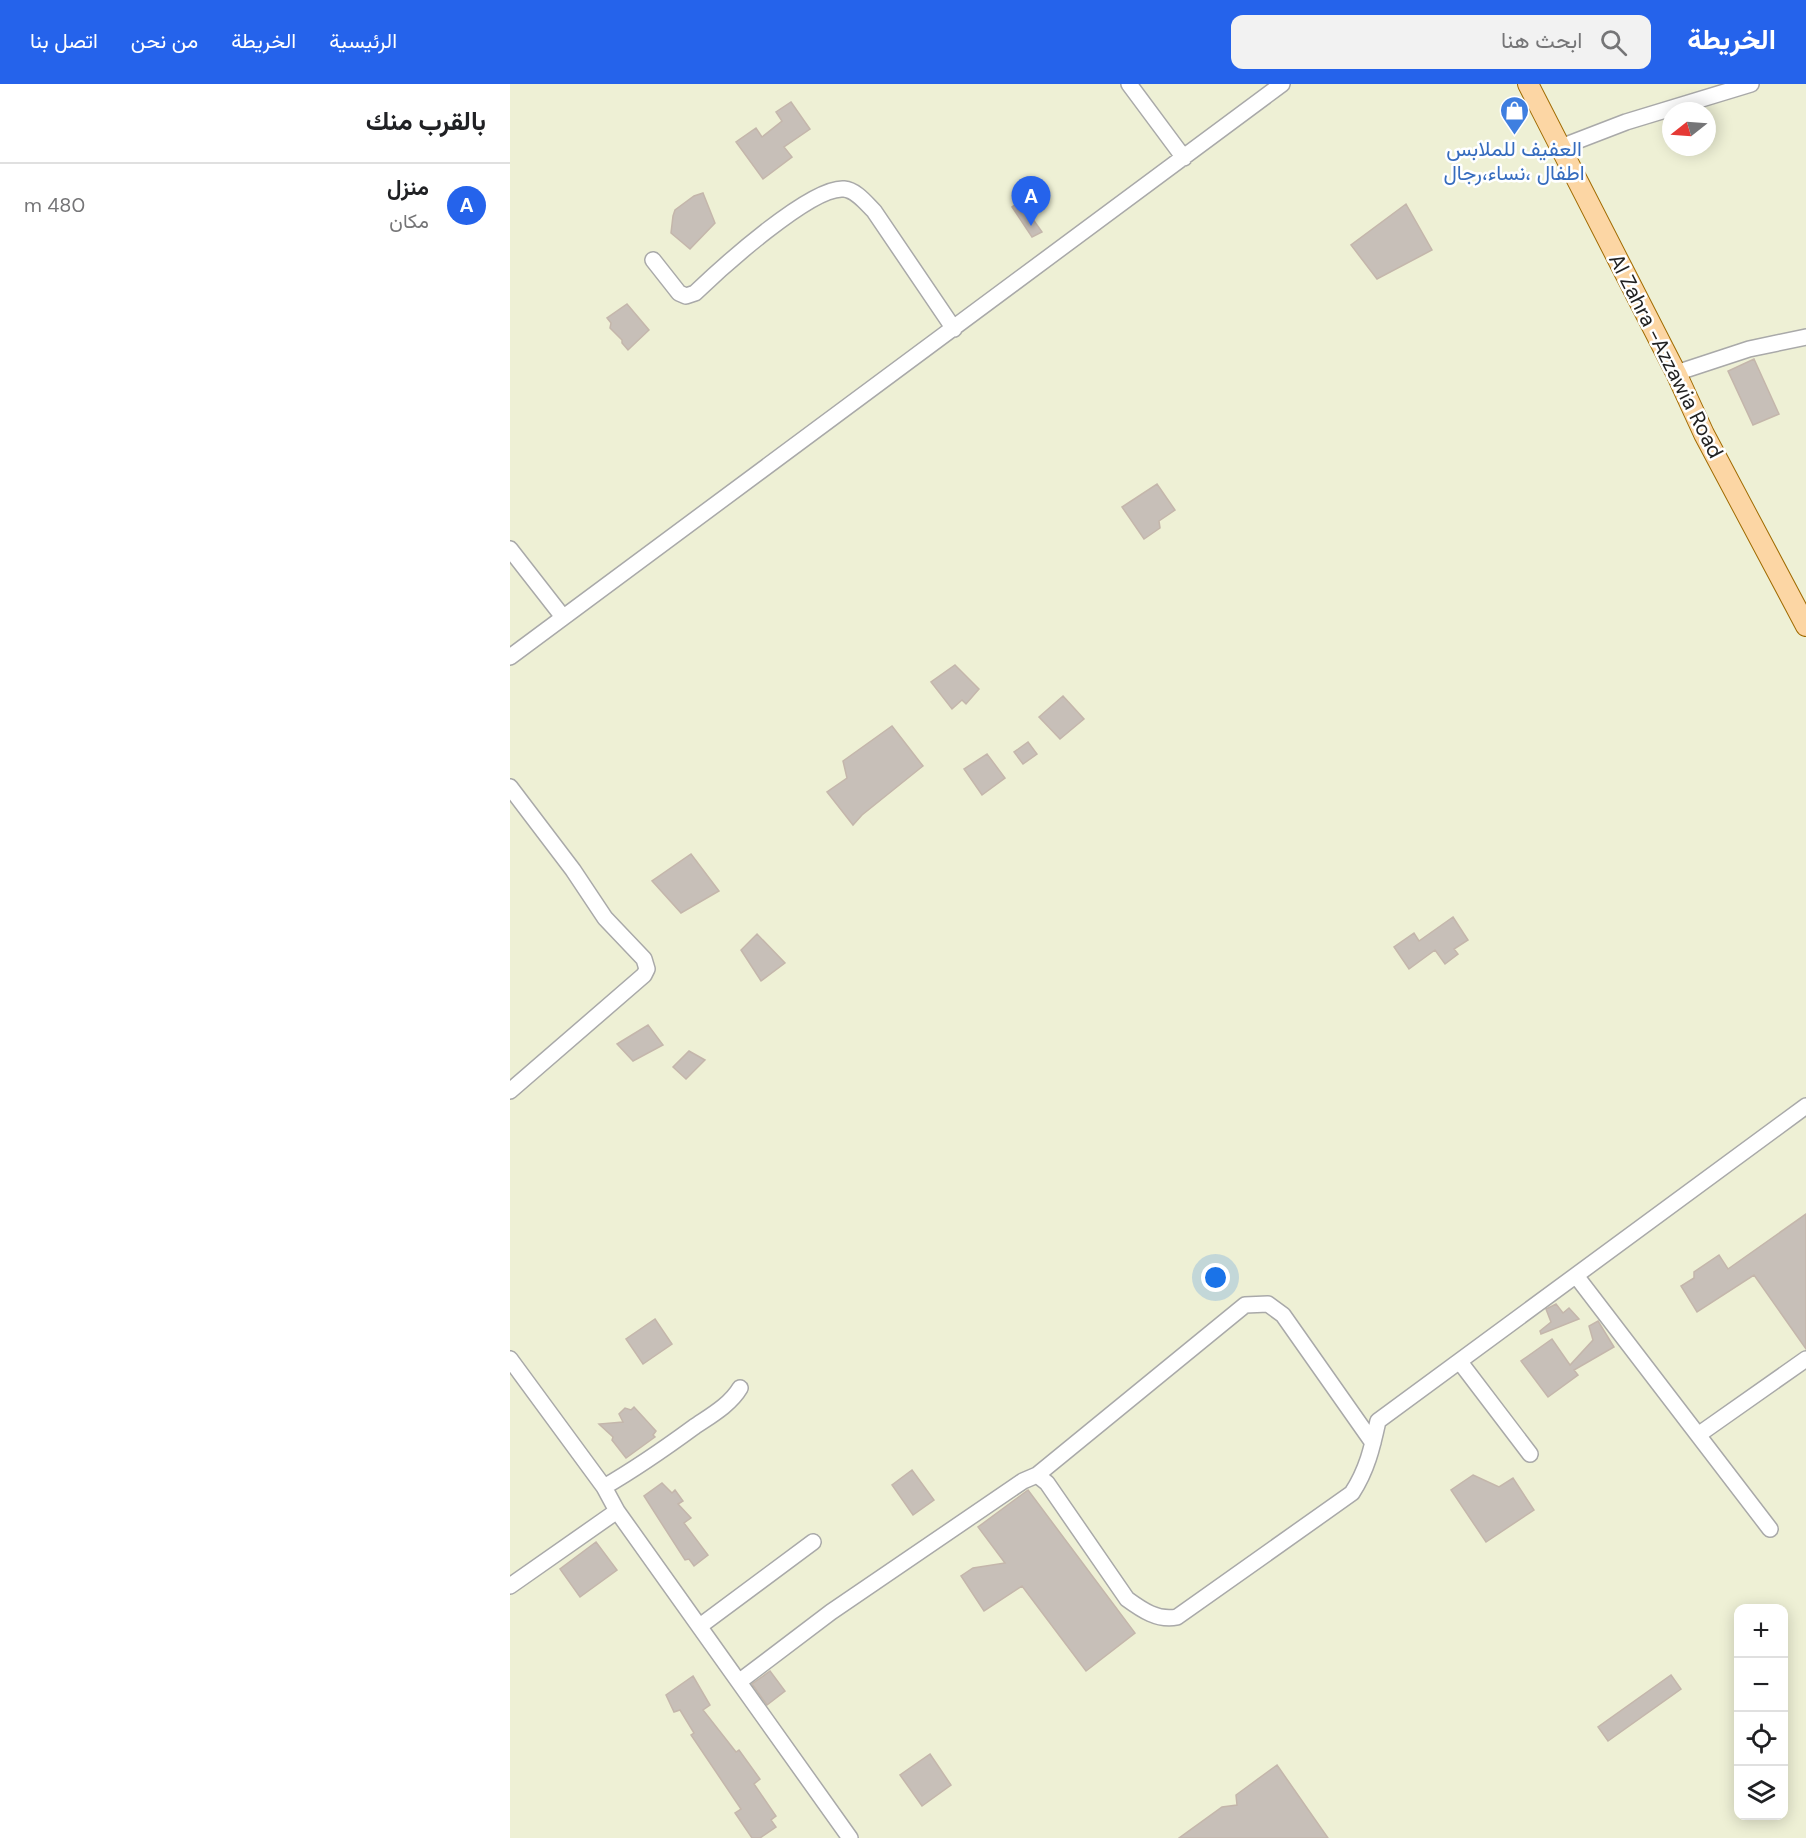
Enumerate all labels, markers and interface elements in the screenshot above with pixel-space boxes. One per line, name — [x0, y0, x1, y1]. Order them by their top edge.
search box — [1231, 15, 1651, 69]
text: الخريطة — [1687, 21, 1776, 58]
text: ابحث هنا — [1501, 26, 1582, 55]
icon: search — [1597, 26, 1630, 59]
text: اتصل بنا — [30, 27, 98, 55]
text: من نحن — [131, 27, 198, 55]
text: الخريطة — [231, 27, 296, 55]
text: الرئيسية — [329, 27, 397, 55]
shop icon: العفيف للملابس اطفال ،نساء،رجال — [1498, 94, 1530, 136]
north arrow — [1662, 102, 1716, 156]
text: بالقرب منك — [366, 104, 486, 138]
place label: العفيف للملابس اطفال ،نساء،رجال — [1443, 135, 1585, 187]
text: منزل — [387, 173, 429, 202]
pin: A — [1012, 176, 1050, 226]
text: 480 m — [24, 192, 85, 218]
text: A — [459, 192, 474, 218]
text: مكان — [389, 208, 429, 234]
street label: Al Zahra -Azzawia Road — [1602, 249, 1730, 463]
your location — [1201, 1263, 1230, 1292]
map controls — [1734, 1604, 1788, 1820]
button: + — [1734, 1604, 1788, 1658]
button: − — [1734, 1658, 1788, 1712]
button: locate — [1734, 1712, 1788, 1766]
button: layers — [1734, 1766, 1788, 1820]

